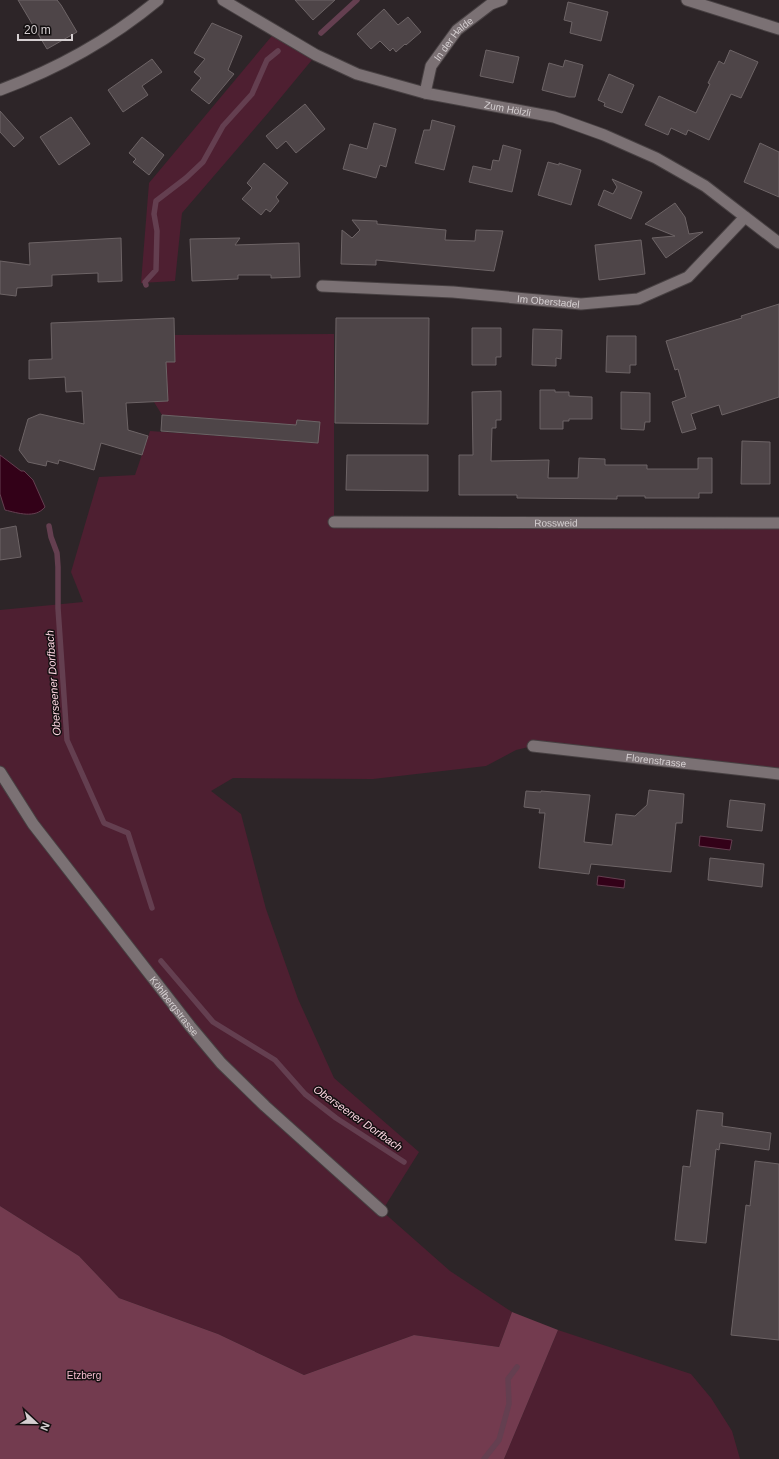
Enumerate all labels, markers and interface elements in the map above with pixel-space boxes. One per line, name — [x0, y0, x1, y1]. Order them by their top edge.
street label: In der Halde — [432, 15, 475, 63]
scale bar — [18, 16, 72, 42]
text: 20 m — [24, 23, 51, 37]
street label: Zum Hölzli — [483, 99, 532, 119]
street label: Im Oberstadel — [517, 293, 580, 310]
street label: Rossweid — [534, 517, 578, 529]
water label: Oberseener Dorfbach — [43, 630, 63, 736]
street label: Florenstrasse — [625, 752, 687, 769]
street label: Köhlbergstrasse — [147, 974, 201, 1038]
water label: Oberseener Dorfbach — [311, 1083, 405, 1153]
park label: Etzberg — [67, 1370, 101, 1381]
north arrow — [16, 1403, 56, 1443]
text: N — [38, 1421, 52, 1433]

